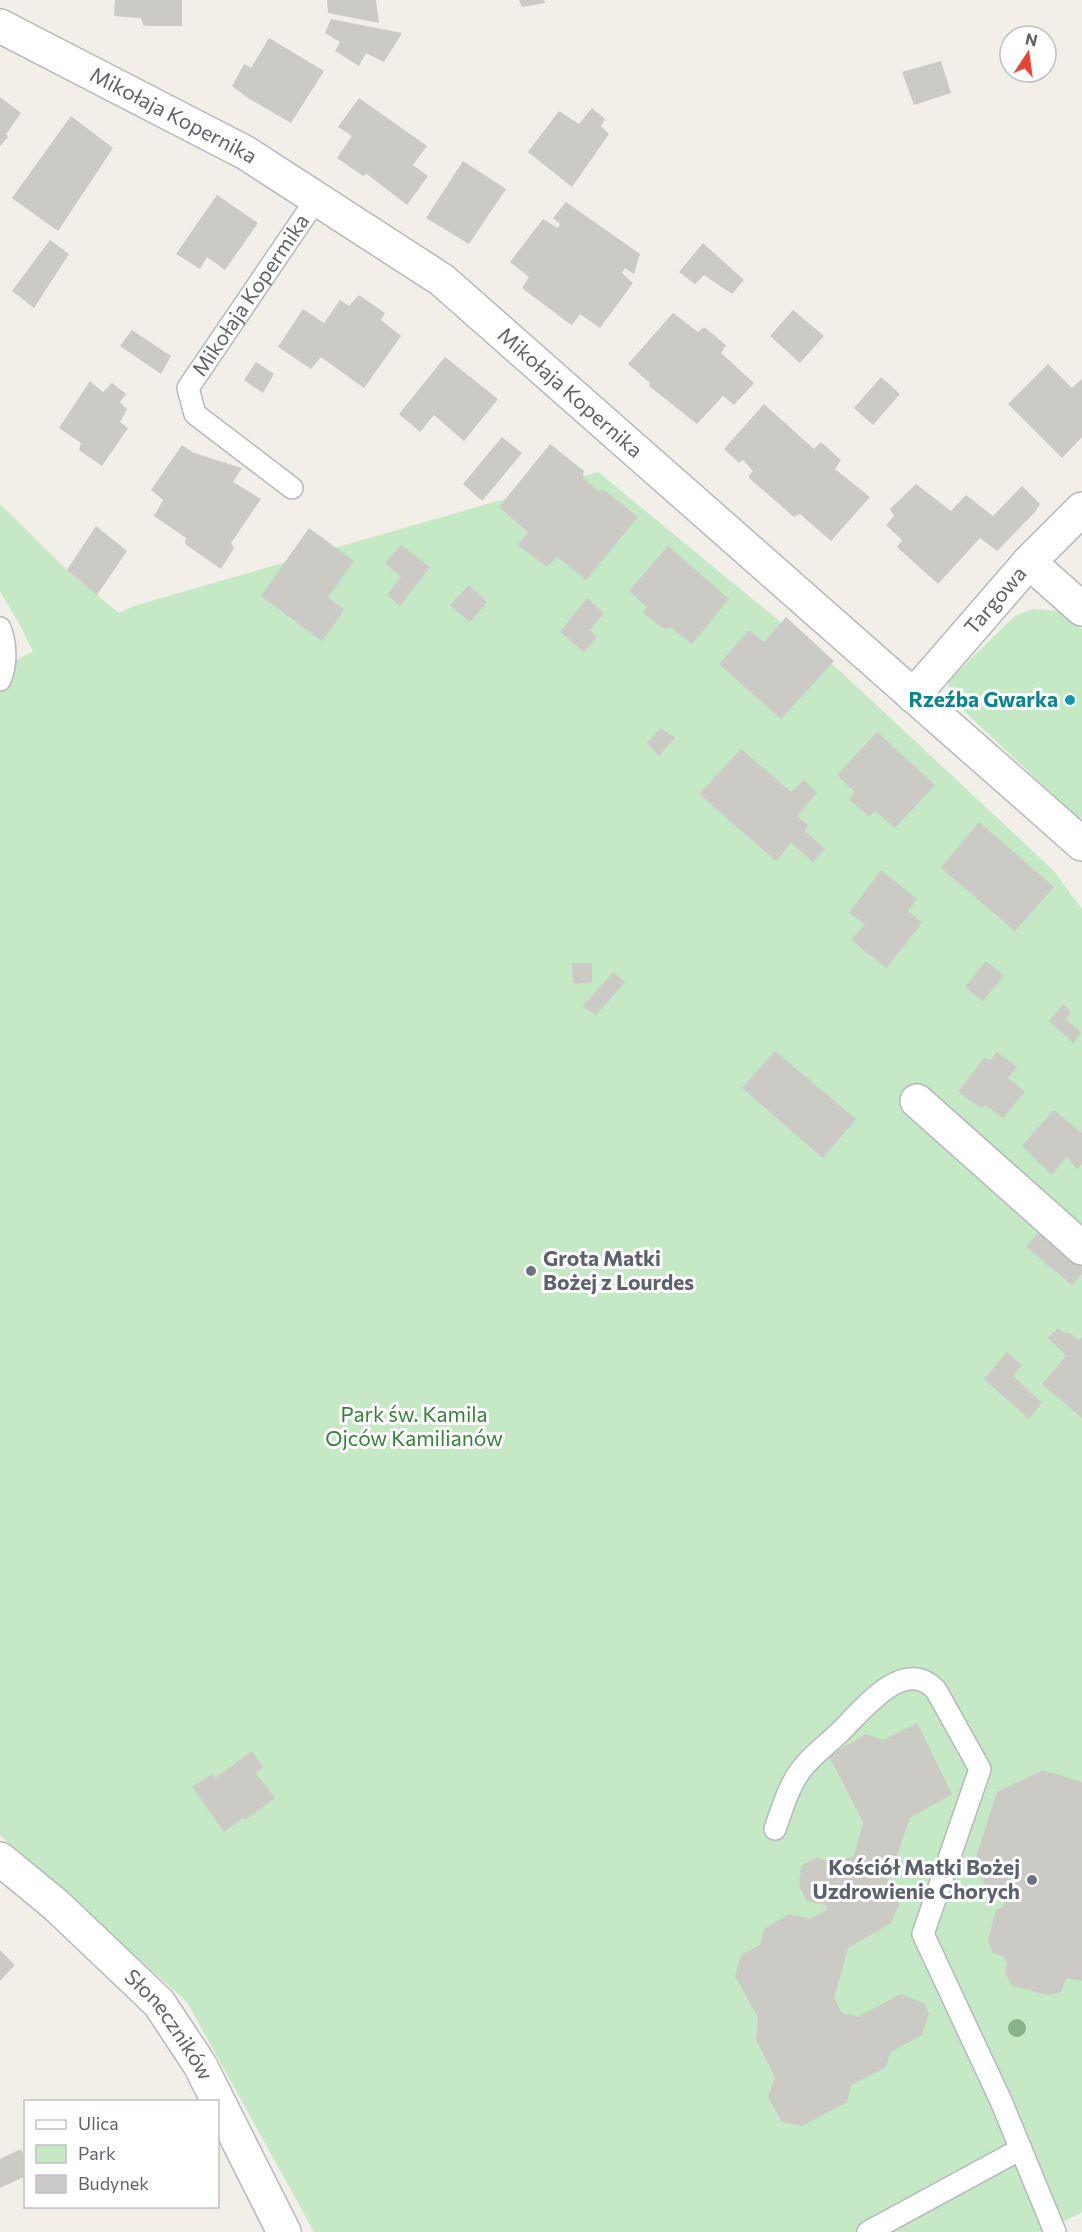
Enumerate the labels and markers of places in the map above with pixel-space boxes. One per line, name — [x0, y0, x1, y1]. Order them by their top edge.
place label: Rzeźba Gwarka — [908, 686, 1058, 711]
marker: Rzeźba Gwarka — [1063, 693, 1077, 707]
place label: Grota Matki Bożej z Lourdes — [543, 1245, 694, 1294]
marker: Grota Matki Bożej z Lourdes — [524, 1264, 538, 1278]
place label: Kościół Matki Bożej Uzdrowienie Chorych — [813, 1854, 1020, 1903]
marker: Kościół Matki Bożej Uzdrowienie Chorych — [1025, 1873, 1039, 1887]

